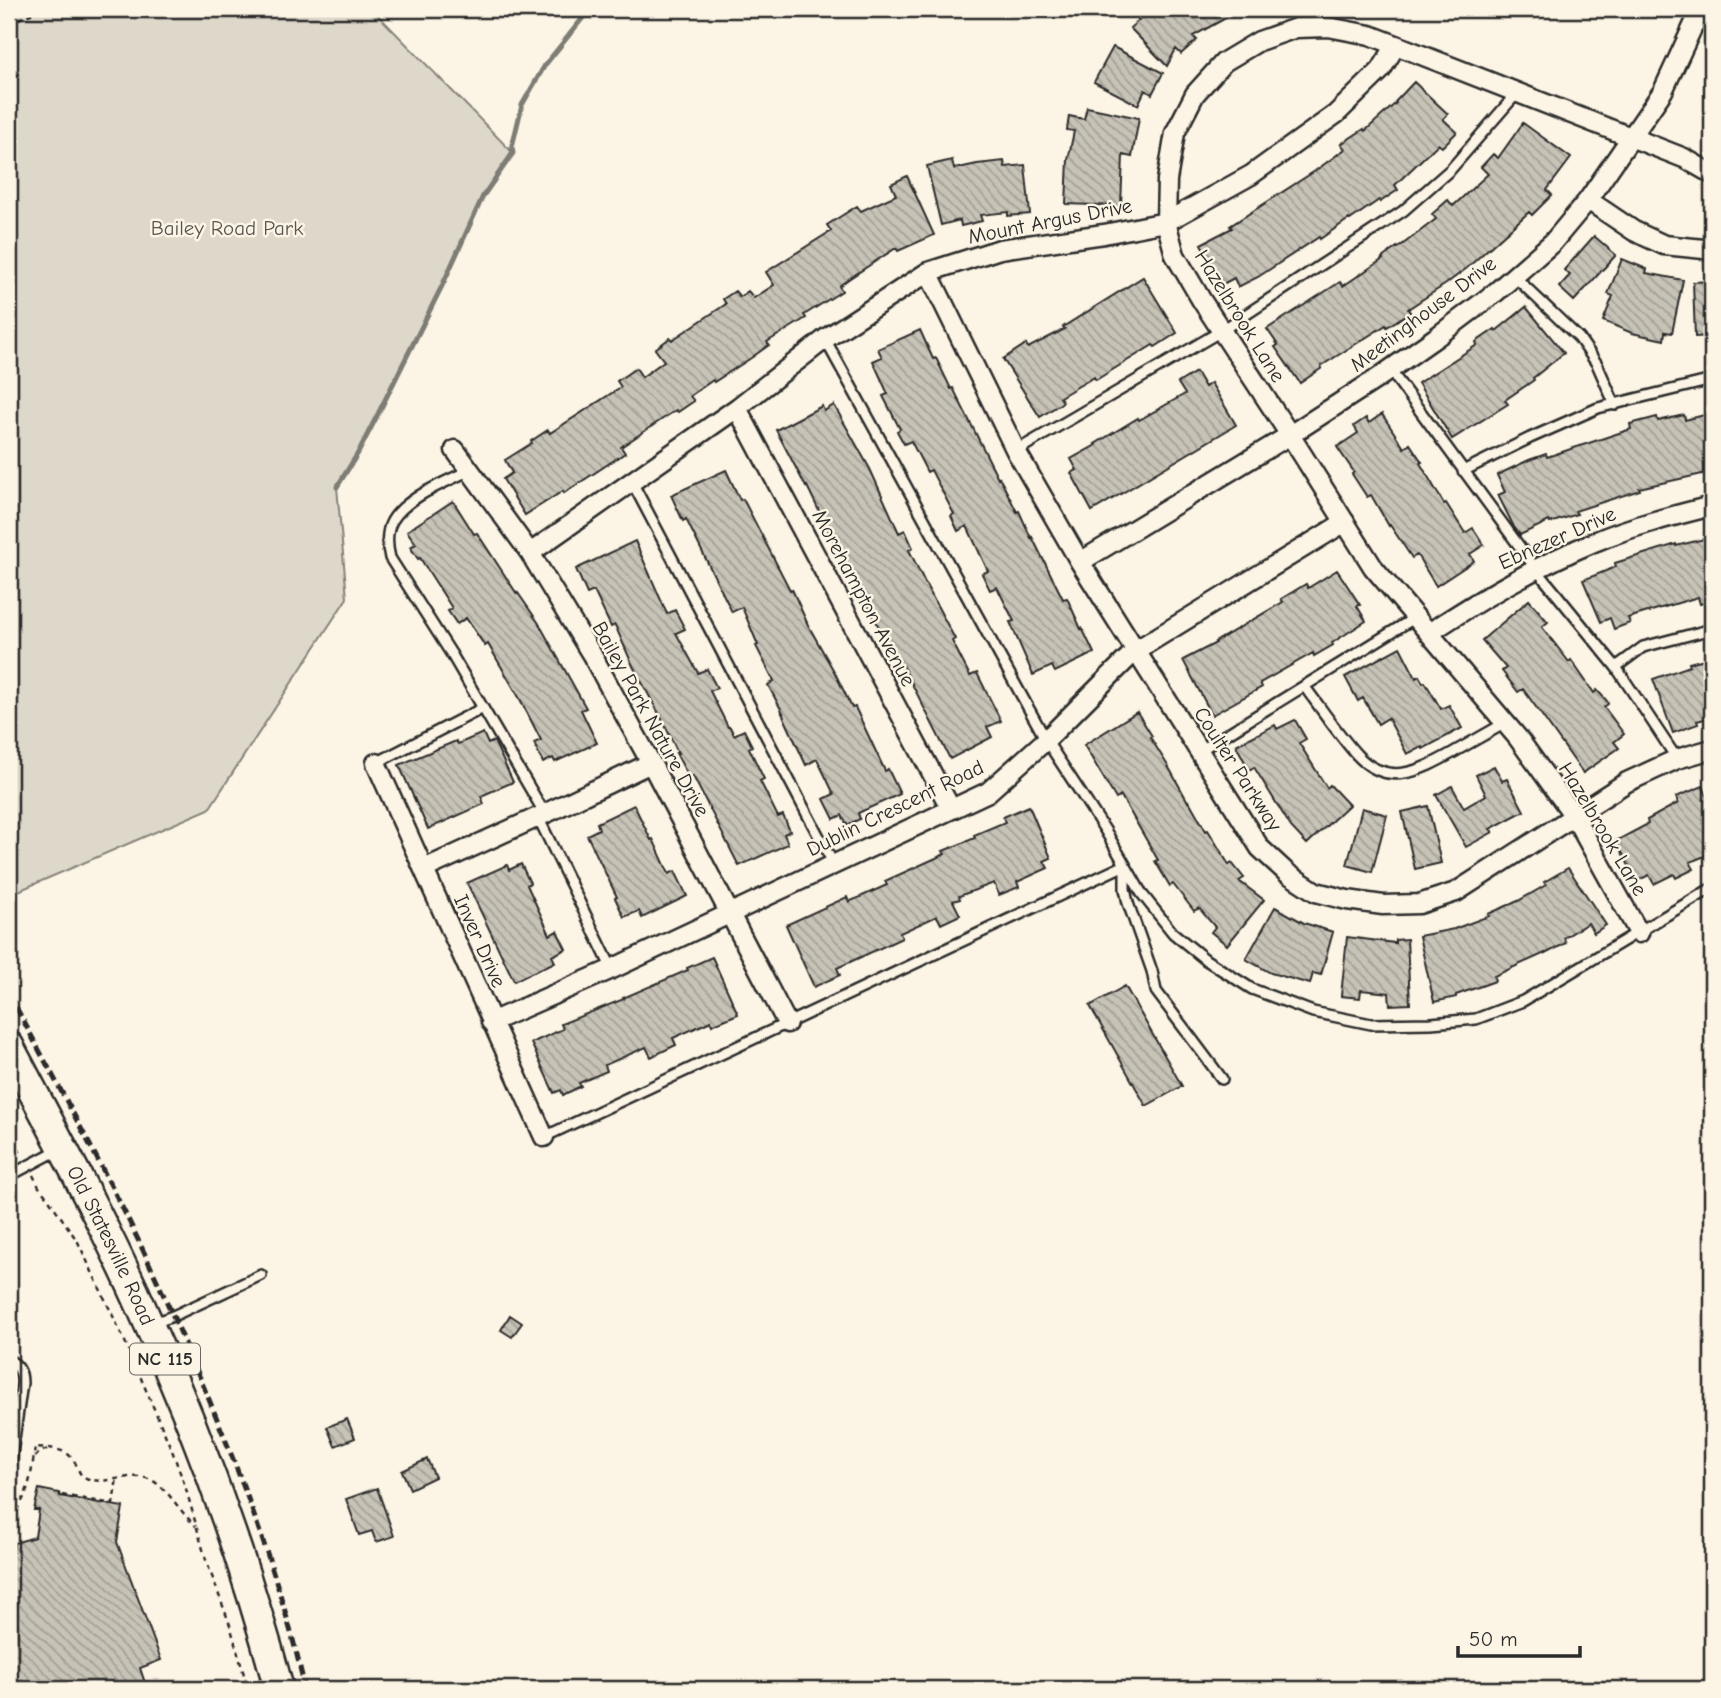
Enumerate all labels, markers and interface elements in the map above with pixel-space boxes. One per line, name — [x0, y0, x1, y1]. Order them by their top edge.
street label: Mount Argus Drive — [966, 193, 1134, 249]
park label: Bailey Road Park — [151, 216, 303, 240]
street label: Hazelbrook Lane — [1190, 245, 1290, 387]
street label: Meetinghouse Drive — [1345, 251, 1501, 377]
street label: Ebnezer Drive — [1495, 501, 1619, 575]
street label: Morehampton Avenue — [807, 506, 921, 690]
street label: Bailey Park Nature Drive — [587, 617, 715, 821]
street label: Coulter Parkway — [1189, 702, 1287, 836]
street label: Dublin Crescent Road — [803, 755, 987, 861]
street label: Hazelbrook Lane — [1554, 758, 1652, 900]
street label: Inver Drive — [449, 891, 511, 991]
street label: Old Statesville Road — [62, 1161, 160, 1329]
road number: NC 115 — [130, 1344, 200, 1374]
scale bar — [1458, 1614, 1581, 1658]
text: 50 m — [1469, 1627, 1518, 1651]

